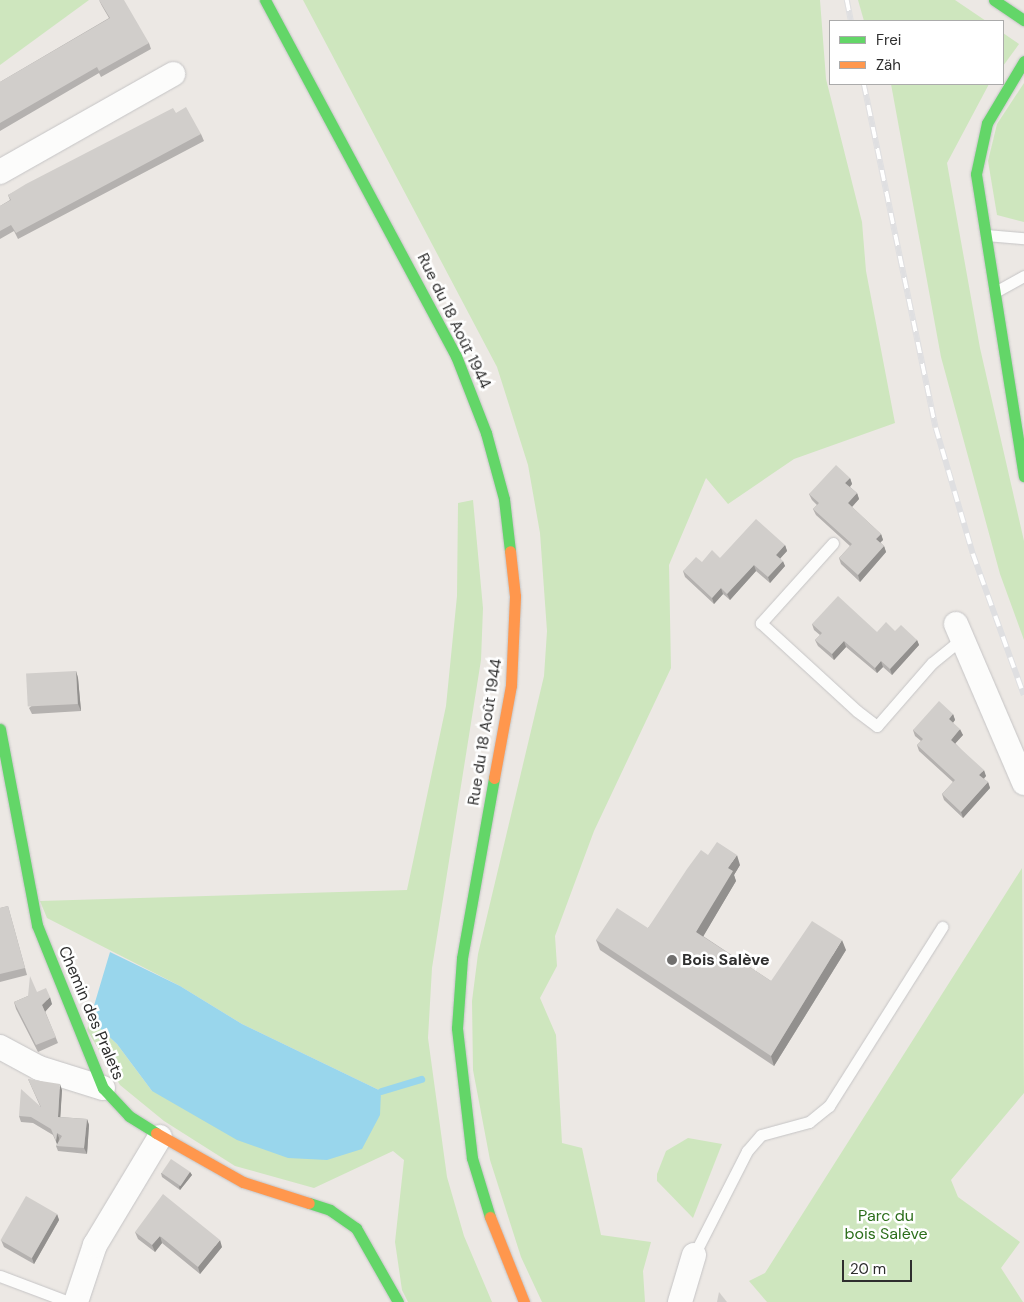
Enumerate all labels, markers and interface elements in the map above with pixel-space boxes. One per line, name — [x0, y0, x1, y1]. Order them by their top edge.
legend — [829, 20, 1004, 85]
text: Frei — [876, 30, 901, 50]
text: Zäh — [876, 55, 901, 75]
street label: Rue du 18 Août 1944 — [413, 250, 495, 392]
street label: Rue du 18 Août 1944 — [464, 657, 506, 807]
street label: Chemin des Pralets — [54, 943, 128, 1083]
place label: Bois Salève — [682, 950, 770, 970]
marker: Bois Salève — [666, 954, 678, 966]
park label: Parc du bois Salève — [844, 1206, 928, 1244]
scale bar — [844, 1250, 914, 1282]
text: 20 m — [850, 1259, 886, 1279]

